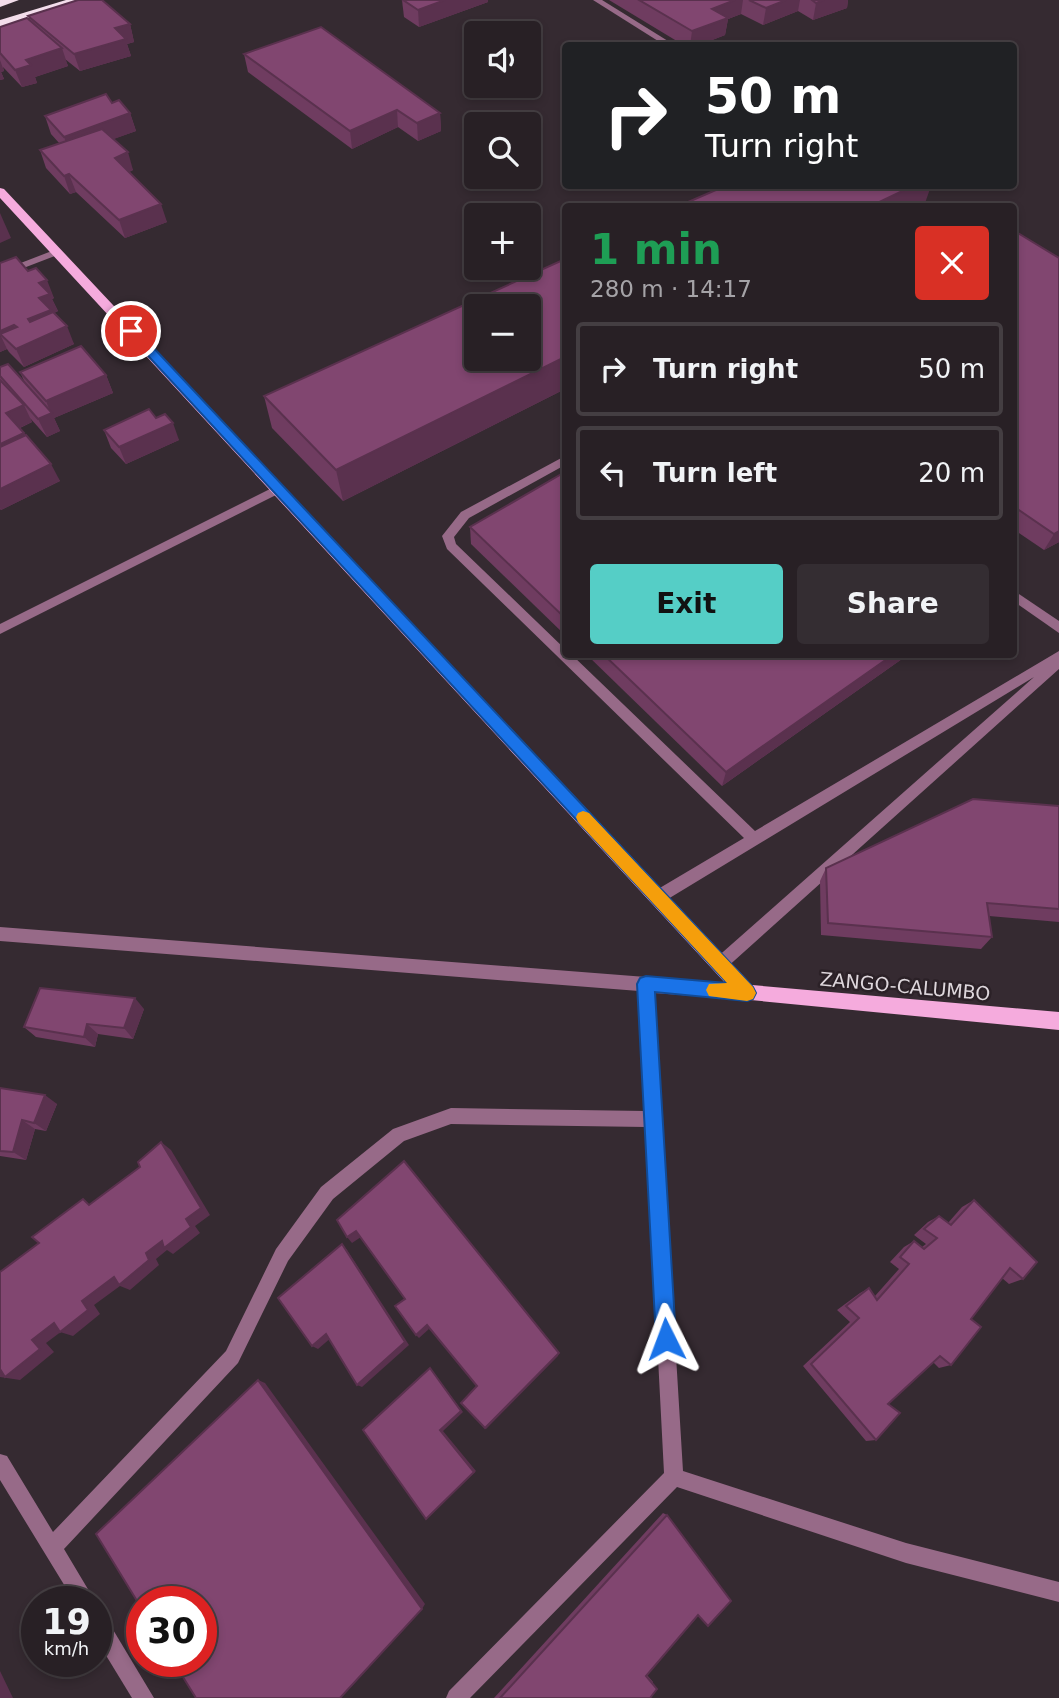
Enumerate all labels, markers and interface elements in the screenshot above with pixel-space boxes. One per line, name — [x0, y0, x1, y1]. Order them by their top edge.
map controls — [464, 21, 541, 371]
button: sound — [464, 21, 541, 98]
text: 50 m — [705, 68, 841, 125]
icon: right — [590, 70, 681, 161]
button: search — [464, 112, 541, 189]
text: Turn right — [705, 127, 858, 165]
button: + — [464, 203, 541, 280]
text: 1 min — [590, 225, 722, 274]
button: close — [915, 226, 989, 300]
text: 280 m · 14:17 — [590, 276, 752, 302]
button: − — [464, 294, 541, 371]
pin — [101, 301, 161, 361]
icon: arrive — [112, 312, 150, 350]
icon: right — [594, 350, 632, 388]
text: Turn right — [653, 354, 798, 384]
text: 50 m — [918, 354, 985, 384]
icon: left — [594, 454, 632, 492]
text: Turn left — [653, 458, 777, 488]
text: 20 m — [918, 458, 985, 488]
button: Exit — [590, 564, 783, 644]
button: Share — [797, 564, 989, 644]
street label: ZANGO-CALUMBO — [819, 968, 991, 1004]
position arrow — [629, 1302, 703, 1376]
speed limit sign: 30 — [126, 1586, 217, 1677]
text: 19 — [42, 1602, 91, 1642]
text: km/h — [44, 1638, 89, 1659]

